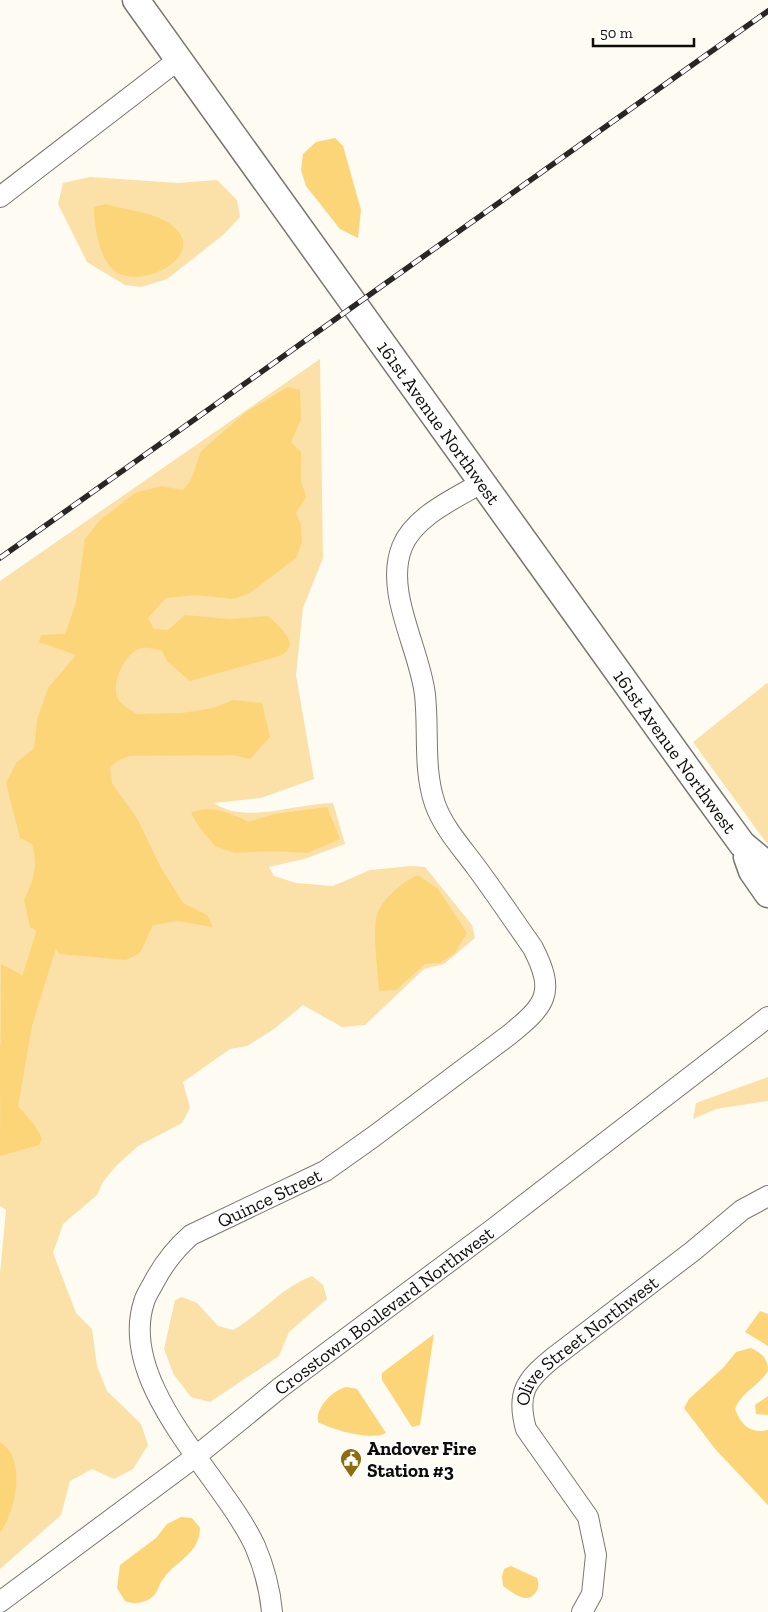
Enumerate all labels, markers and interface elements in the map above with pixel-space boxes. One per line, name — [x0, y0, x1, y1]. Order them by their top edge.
scale bar — [593, 15, 694, 47]
text: 50 m — [600, 24, 633, 42]
street label: 161st Avenue Northwest — [373, 336, 506, 509]
street label: 161st Avenue Northwest — [609, 665, 742, 838]
street label: Quince Street — [213, 1163, 325, 1232]
street label: Crosstown Boulevard Northwest — [270, 1221, 498, 1400]
street label: Olive Street Northwest — [510, 1270, 663, 1407]
place label: Andover Fire Station #3 — [367, 1437, 476, 1482]
public building icon: Andover Fire Station #3 — [339, 1447, 363, 1478]

